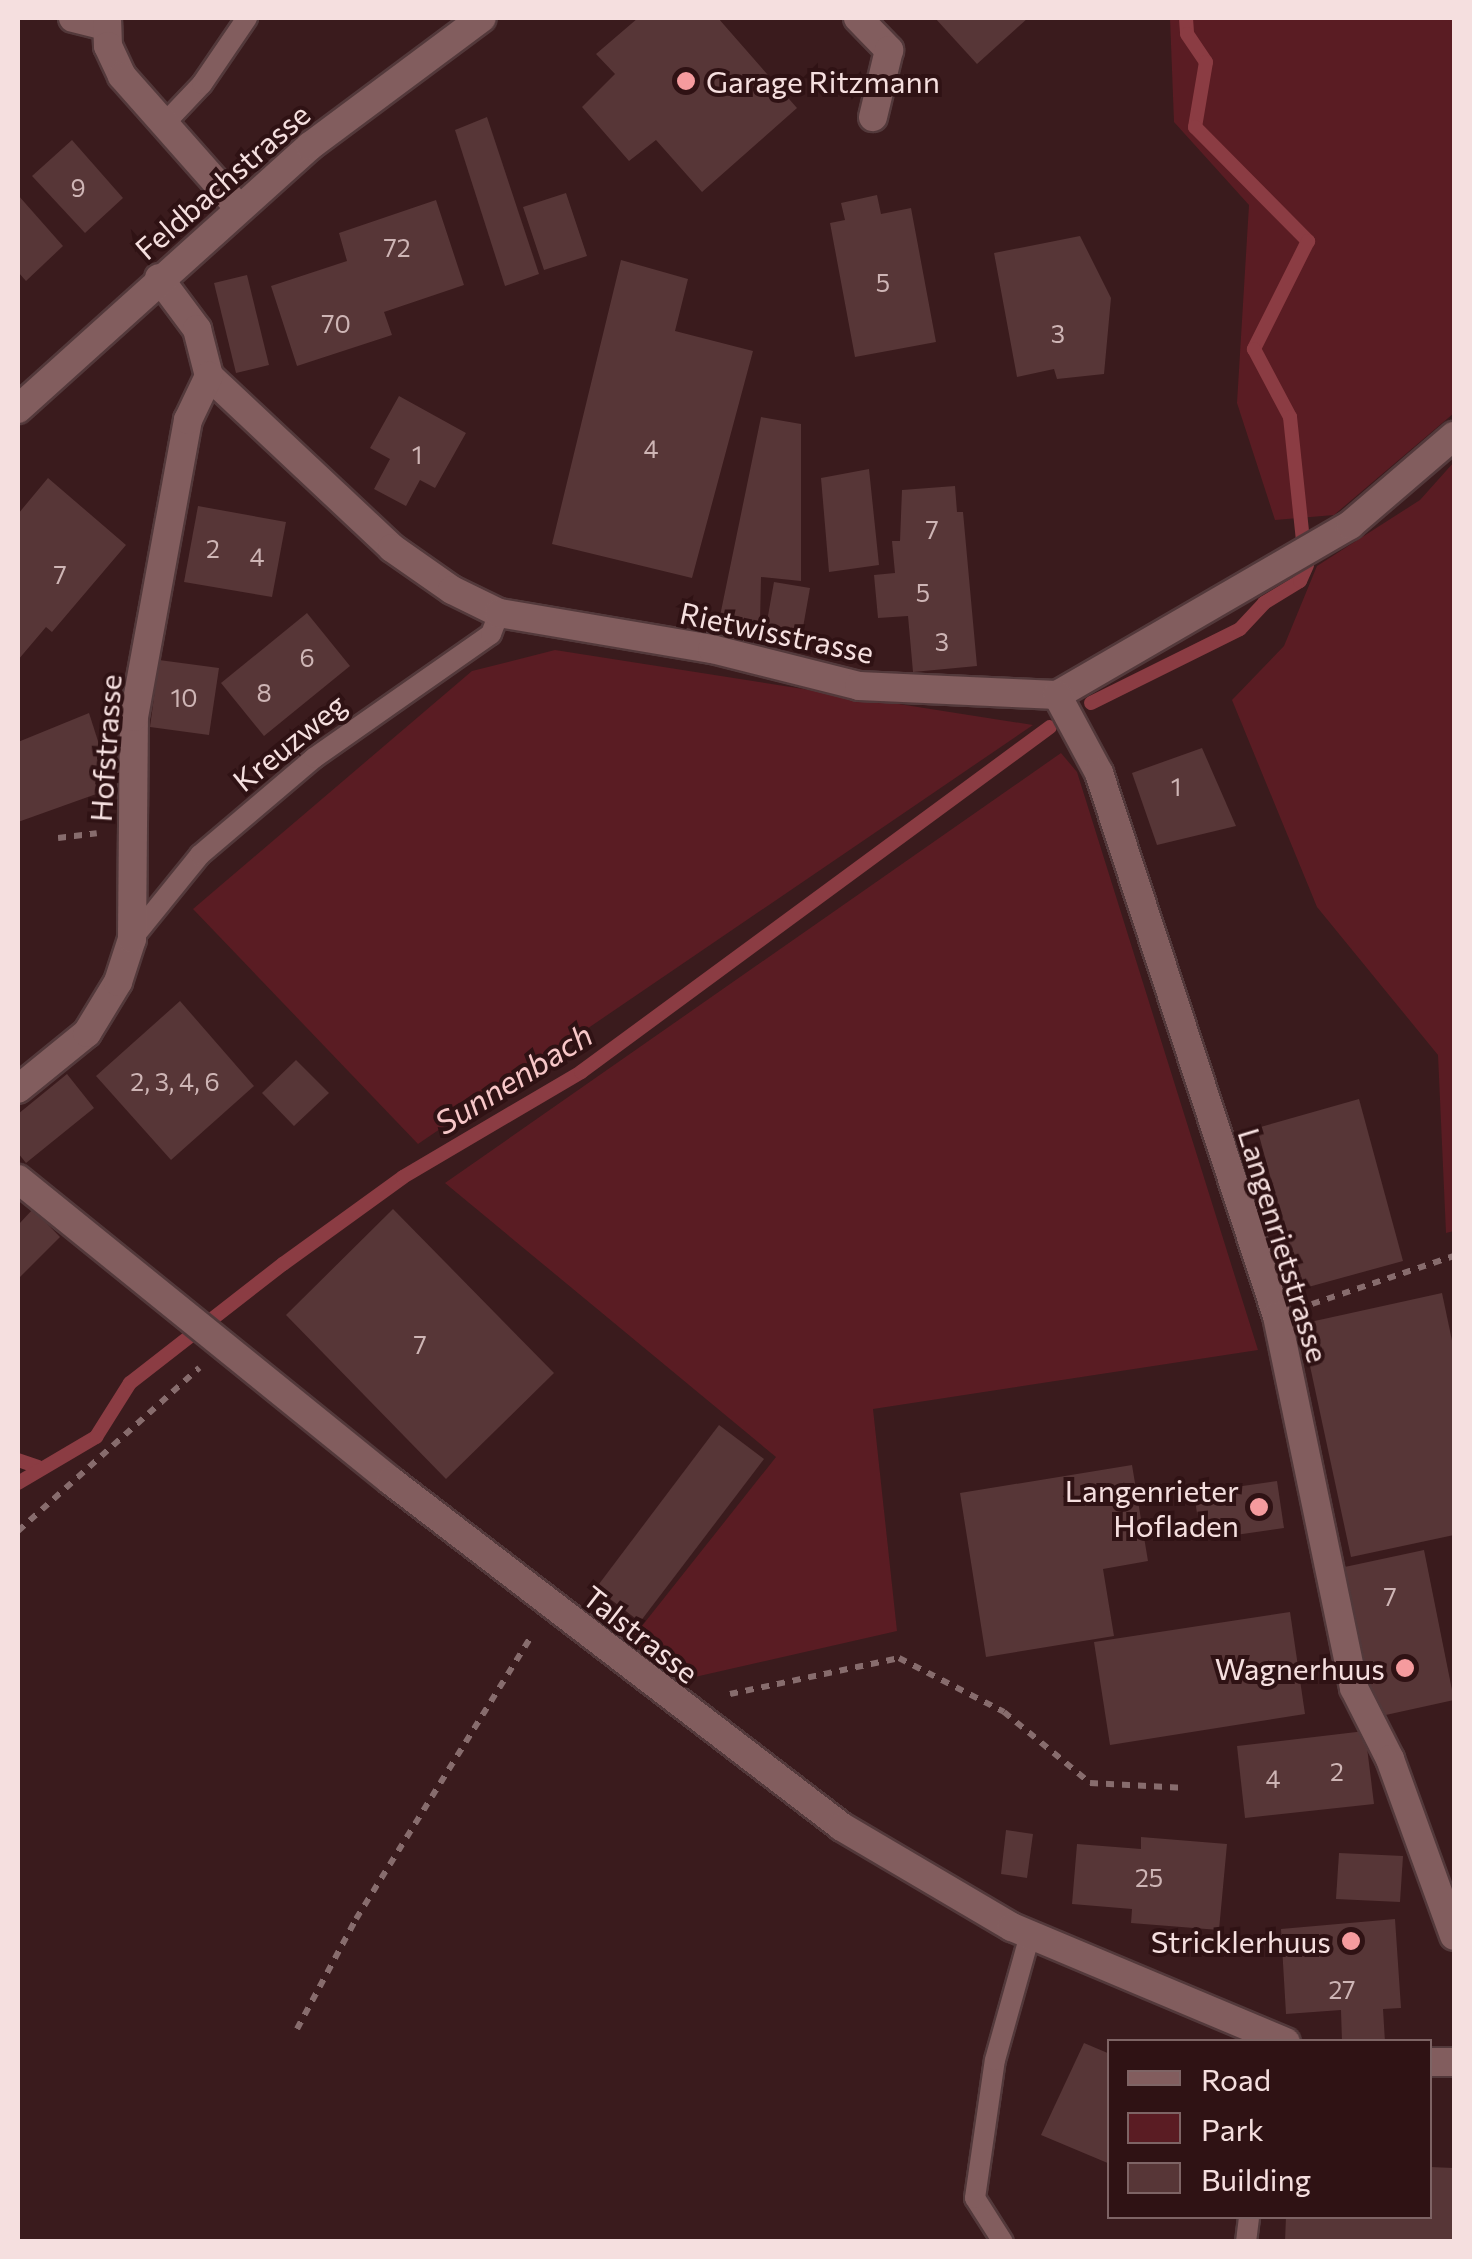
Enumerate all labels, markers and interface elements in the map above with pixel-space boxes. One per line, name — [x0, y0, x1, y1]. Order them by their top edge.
place label: Garage Ritzmann — [706, 63, 940, 99]
marker: Garage Ritzmann — [675, 70, 697, 92]
street label: Feldbachstrasse — [128, 96, 316, 266]
house number: 9 — [70, 172, 86, 202]
house number: 72 — [383, 232, 411, 262]
house number: 5 — [876, 267, 890, 297]
house number: 70 — [321, 308, 351, 338]
house number: 3 — [1051, 318, 1065, 348]
house number: 4 — [644, 433, 658, 463]
house number: 1 — [412, 439, 422, 469]
house number: 7 — [925, 514, 939, 544]
house number: 2 — [206, 533, 220, 563]
house number: 4 — [250, 541, 264, 571]
house number: 7 — [53, 559, 67, 589]
house number: 5 — [916, 577, 930, 607]
street label: Rietwisstrasse — [677, 594, 877, 670]
house number: 3 — [935, 626, 949, 656]
house number: 6 — [299, 642, 315, 672]
street label: Hofstrasse — [82, 673, 128, 823]
house number: 8 — [256, 677, 272, 707]
house number: 10 — [171, 682, 197, 712]
street label: Kreuzweg — [225, 686, 353, 798]
house number: 1 — [1171, 771, 1181, 801]
water label: Sunnenbach — [427, 1014, 599, 1142]
house number: 2, 3, 4, 6 — [130, 1066, 220, 1096]
street label: Langenrietstrasse — [1231, 1124, 1337, 1366]
house number: 7 — [413, 1329, 427, 1359]
place label: Langenrieter Hofladen — [1065, 1472, 1239, 1542]
marker: Langenrieter Hofladen — [1248, 1496, 1270, 1518]
street label: Talstrasse — [576, 1578, 706, 1690]
house number: 7 — [1383, 1581, 1397, 1611]
place label: Wagnerhuus — [1215, 1650, 1385, 1686]
marker: Wagnerhuus — [1394, 1657, 1416, 1679]
house number: 2 — [1330, 1756, 1344, 1786]
house number: 4 — [1266, 1763, 1280, 1793]
house number: 25 — [1135, 1862, 1163, 1892]
place label: Stricklerhuus — [1151, 1923, 1331, 1959]
marker: Stricklerhuus — [1340, 1930, 1362, 1952]
house number: 27 — [1329, 1974, 1355, 2004]
legend — [1107, 2039, 1432, 2219]
text: Road — [1201, 2060, 1271, 2097]
text: Park — [1201, 2110, 1264, 2147]
text: Building — [1201, 2160, 1311, 2197]

